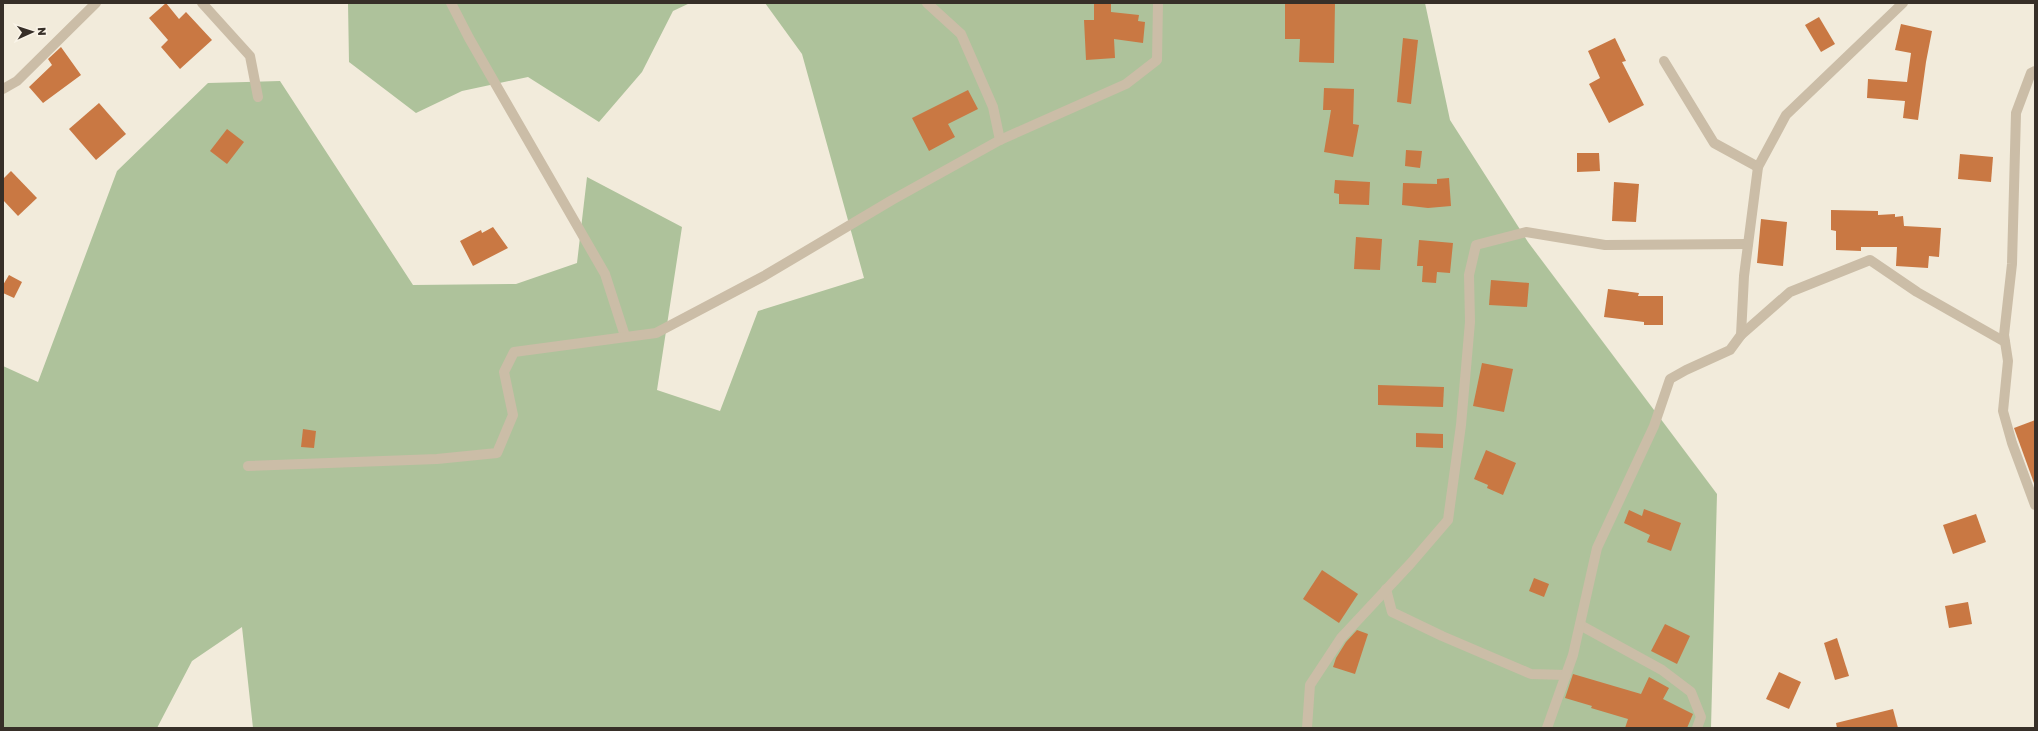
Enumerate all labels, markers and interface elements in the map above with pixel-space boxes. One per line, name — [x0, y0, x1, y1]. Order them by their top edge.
north arrow — [12, 12, 52, 52]
text: N — [36, 27, 49, 36]

